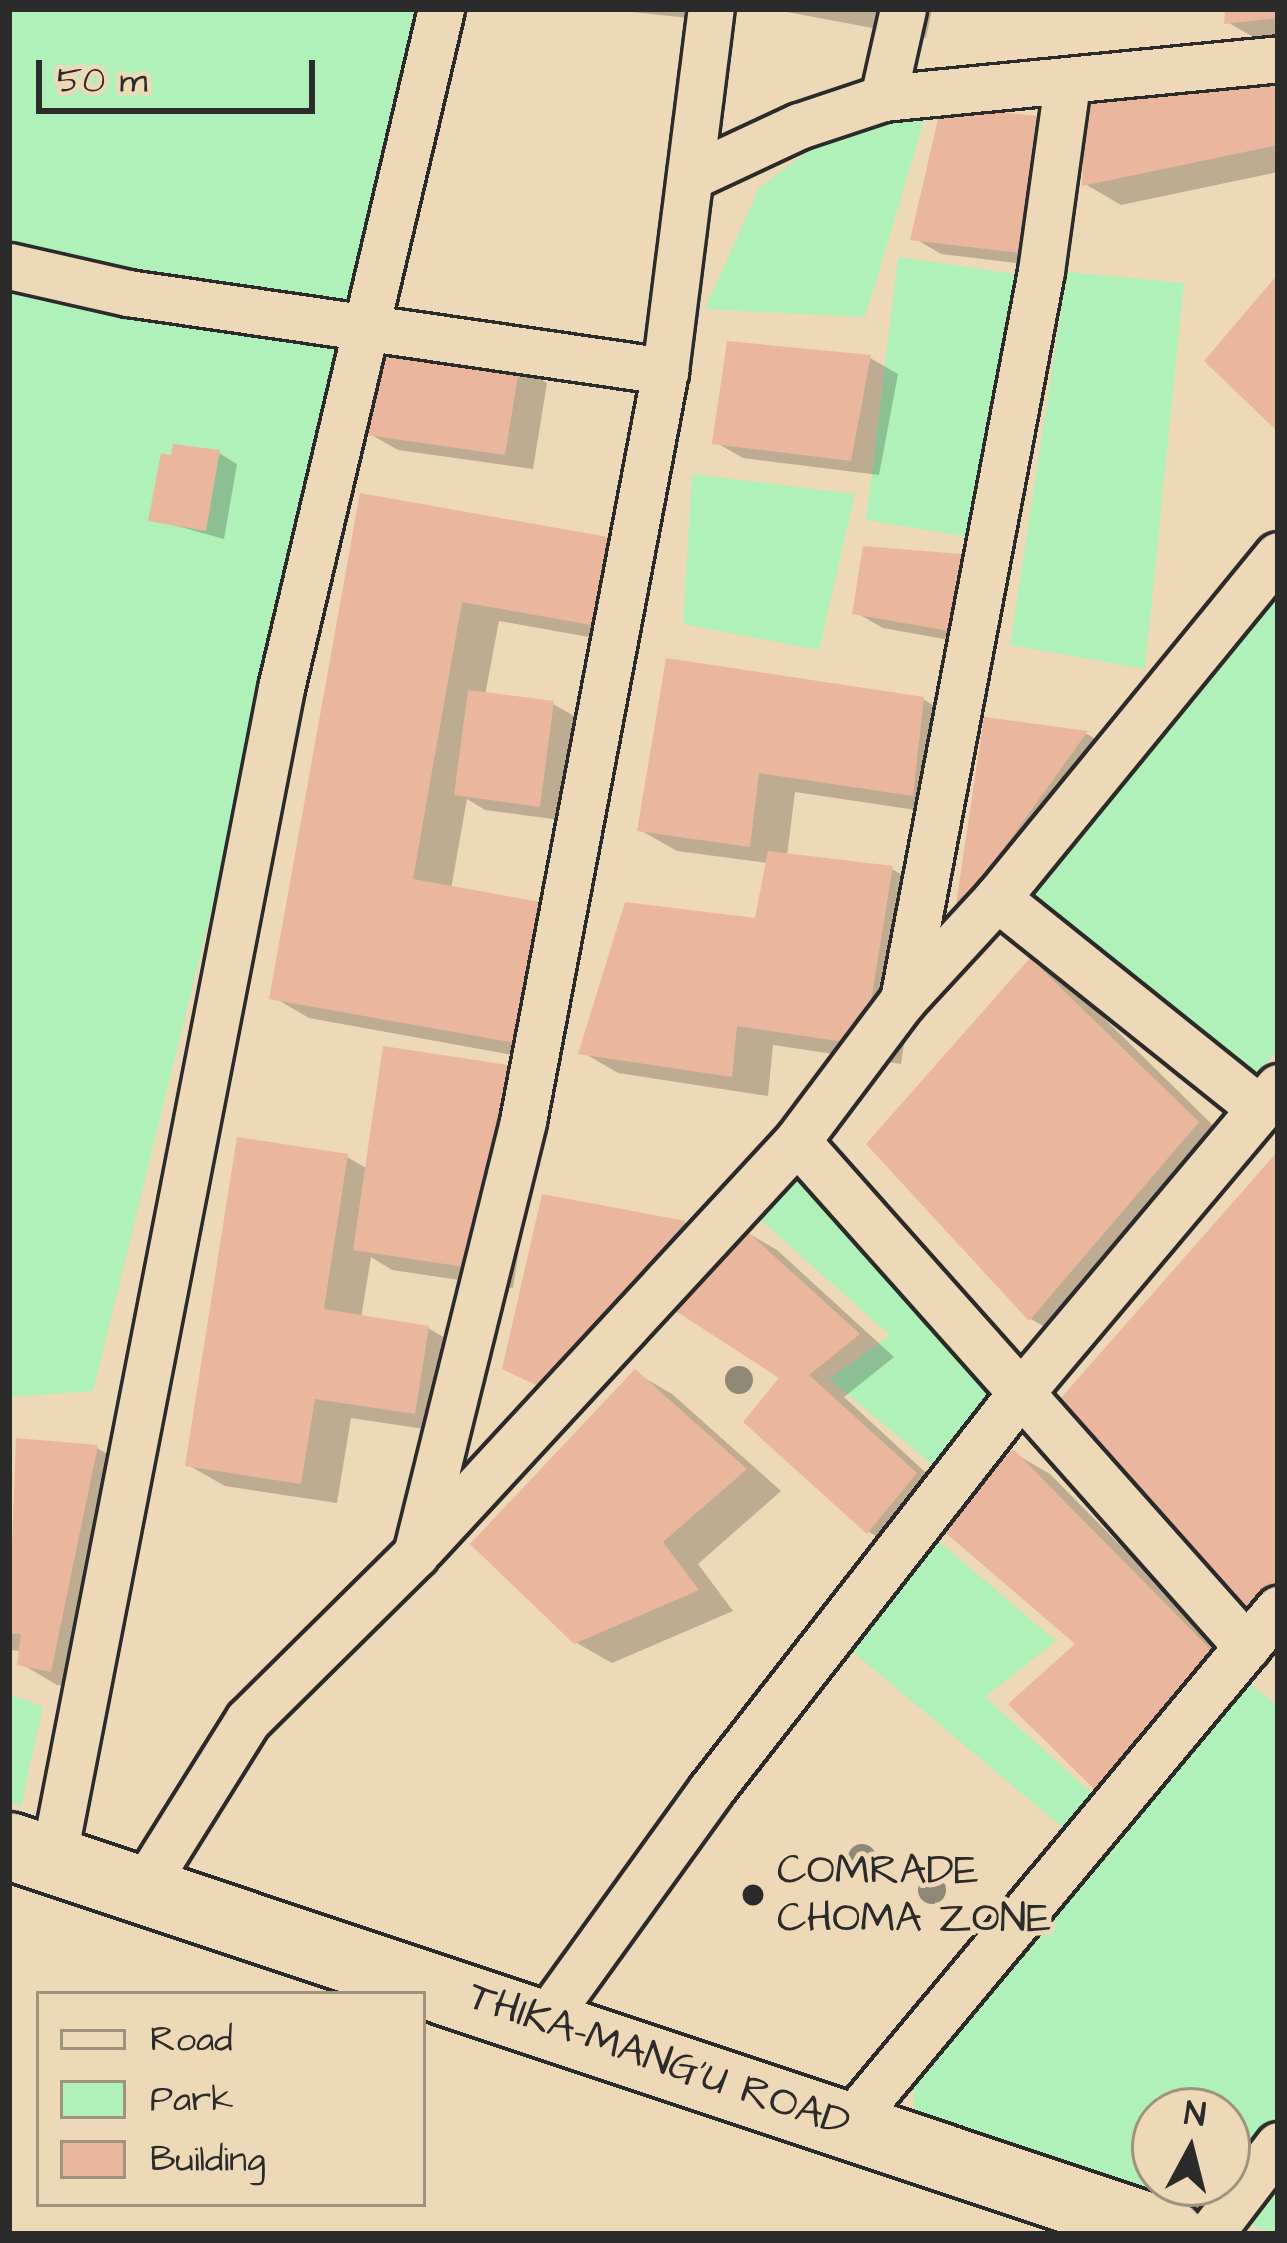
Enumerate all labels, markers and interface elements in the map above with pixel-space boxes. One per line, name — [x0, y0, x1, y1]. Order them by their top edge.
scale bar — [42, 36, 321, 110]
text: 50 m — [57, 55, 148, 106]
place label: COMRADE CHOMA ZONE — [777, 1846, 1051, 1944]
marker: COMRADE CHOMA ZONE — [740, 1882, 766, 1908]
street label: THIKA-MANG'U ROAD — [462, 1971, 856, 2149]
legend — [36, 1991, 426, 2207]
text: Road — [150, 2014, 233, 2065]
text: Park — [150, 2074, 233, 2125]
north arrow — [1131, 2087, 1251, 2207]
text: N — [1182, 2090, 1208, 2138]
text: Building — [150, 2134, 265, 2185]

